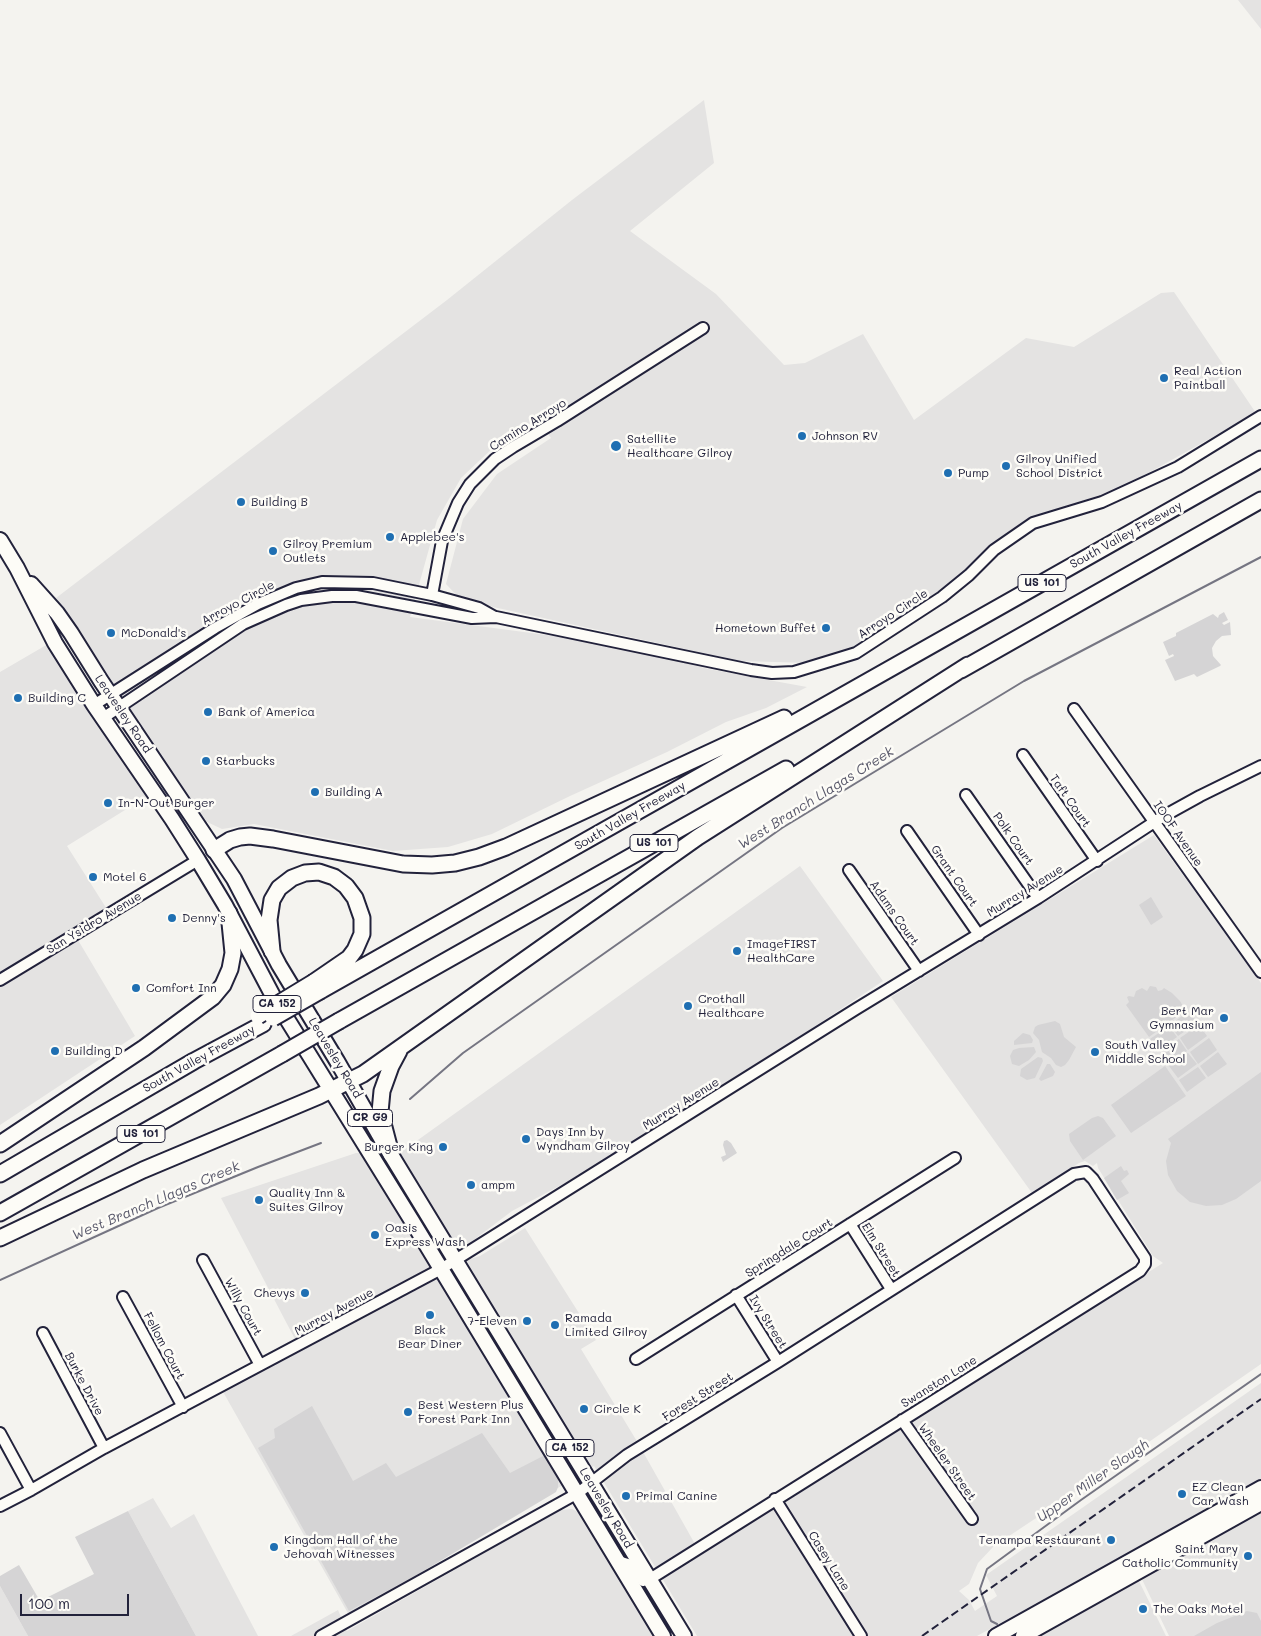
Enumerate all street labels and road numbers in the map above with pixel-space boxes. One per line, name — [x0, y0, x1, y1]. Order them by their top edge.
street label: Camino Arroyo — [487, 396, 569, 454]
street label: South Valley Freeway — [1068, 498, 1184, 572]
road number: US 101 — [1018, 574, 1066, 592]
street label: Arroyo Circle — [199, 578, 277, 628]
street label: Arroyo Circle — [855, 586, 931, 642]
street label: Leavesley Road — [92, 672, 154, 756]
street label: Taft Court — [1046, 772, 1094, 830]
street label: South Valley Freeway — [572, 778, 688, 854]
street label: IOOF Avenue — [1150, 799, 1206, 869]
street label: Polk Court — [990, 810, 1036, 868]
road number: US 101 — [630, 834, 678, 851]
street label: Grant Court — [928, 842, 980, 910]
street label: Murray Avenue — [984, 862, 1066, 920]
street label: Adams Court — [866, 878, 922, 948]
street label: San Ysidro Avenue — [44, 889, 144, 957]
road number: CA 152 — [253, 996, 301, 1012]
street label: Leavesley Road — [305, 1015, 365, 1101]
street label: South Valley Freeway — [141, 1022, 257, 1096]
street label: Murray Avenue — [640, 1075, 722, 1133]
road number: CR G9 — [348, 1110, 392, 1126]
road number: US 101 — [117, 1126, 165, 1142]
street label: Springdale Court — [743, 1215, 835, 1281]
street label: Elm Street — [859, 1220, 903, 1280]
street label: Willy Court — [221, 1276, 265, 1338]
street label: Murray Avenue — [292, 1285, 376, 1339]
street label: Ivy Street — [746, 1293, 790, 1351]
street label: Fellom Court — [140, 1310, 188, 1382]
street label: Burke Drive — [61, 1350, 107, 1418]
street label: Swanston Lane — [898, 1353, 980, 1411]
street label: Forest Street — [660, 1370, 736, 1424]
street label: Wheeler Street — [915, 1421, 979, 1503]
road number: CA 152 — [546, 1440, 594, 1456]
street label: Leavesley Road — [576, 1465, 636, 1551]
street label: Casey Lane — [805, 1529, 853, 1593]

